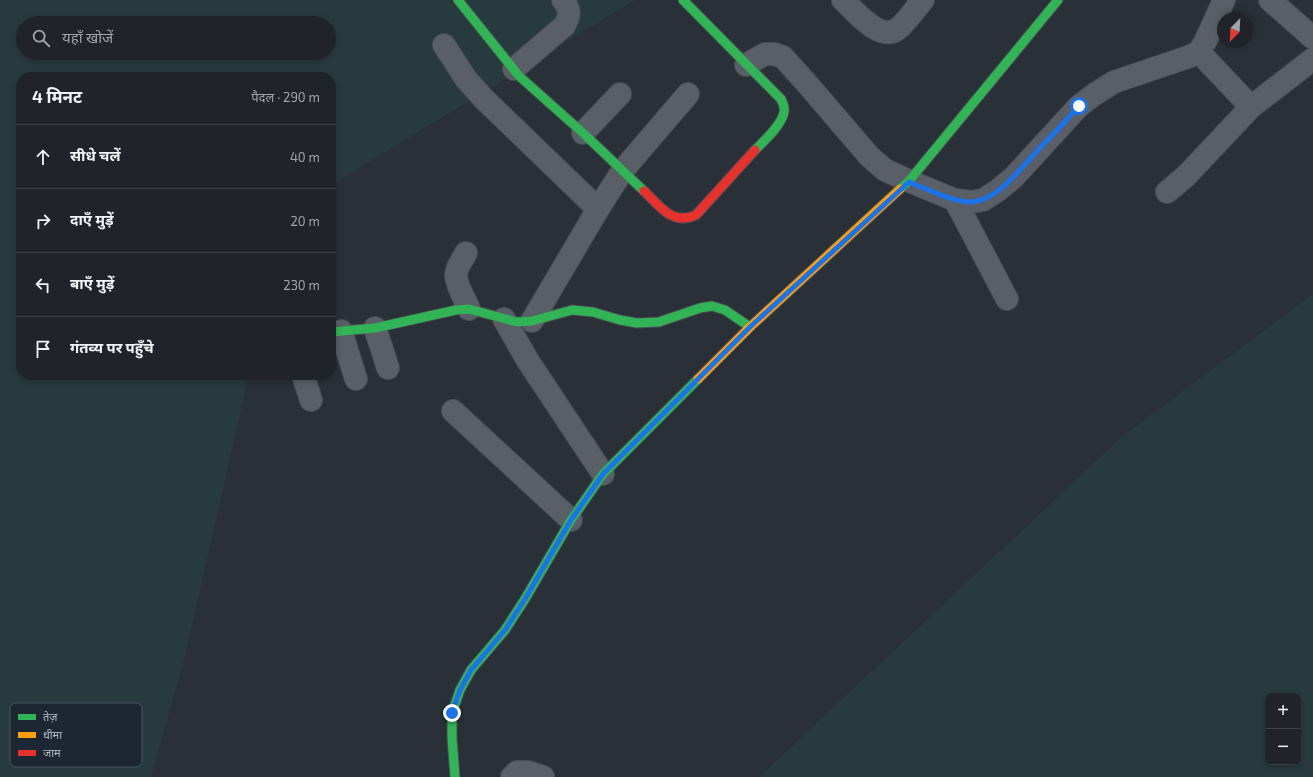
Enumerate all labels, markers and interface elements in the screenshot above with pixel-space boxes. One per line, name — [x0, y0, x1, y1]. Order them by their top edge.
north arrow — [1217, 12, 1253, 48]
search box — [16, 16, 336, 60]
icon: search — [30, 27, 52, 49]
text: यहाँ खोजें — [62, 28, 113, 46]
text: 4 मिनट — [32, 86, 82, 106]
text: पैदल · 290 m — [251, 89, 320, 105]
route start — [1070, 97, 1088, 115]
icon: ahead — [32, 146, 54, 168]
text: सीधे चलें — [70, 146, 121, 164]
text: 40 m — [290, 149, 320, 165]
icon: right — [32, 210, 54, 232]
text: दाएँ मुड़ें — [70, 210, 114, 228]
text: 20 m — [291, 213, 320, 229]
icon: left — [32, 274, 54, 296]
text: बाएँ मुड़ें — [70, 274, 114, 292]
text: 230 m — [283, 277, 320, 293]
icon: arrive — [32, 338, 54, 360]
text: गंतव्य पर पहुँचे — [70, 338, 154, 356]
map controls — [1265, 693, 1301, 765]
button: + — [1265, 693, 1301, 729]
legend — [10, 703, 142, 767]
route end — [443, 704, 461, 722]
text: तेज़ — [43, 710, 58, 723]
text: धीमा — [43, 728, 62, 741]
button: − — [1265, 729, 1301, 765]
text: जाम — [43, 746, 61, 759]

